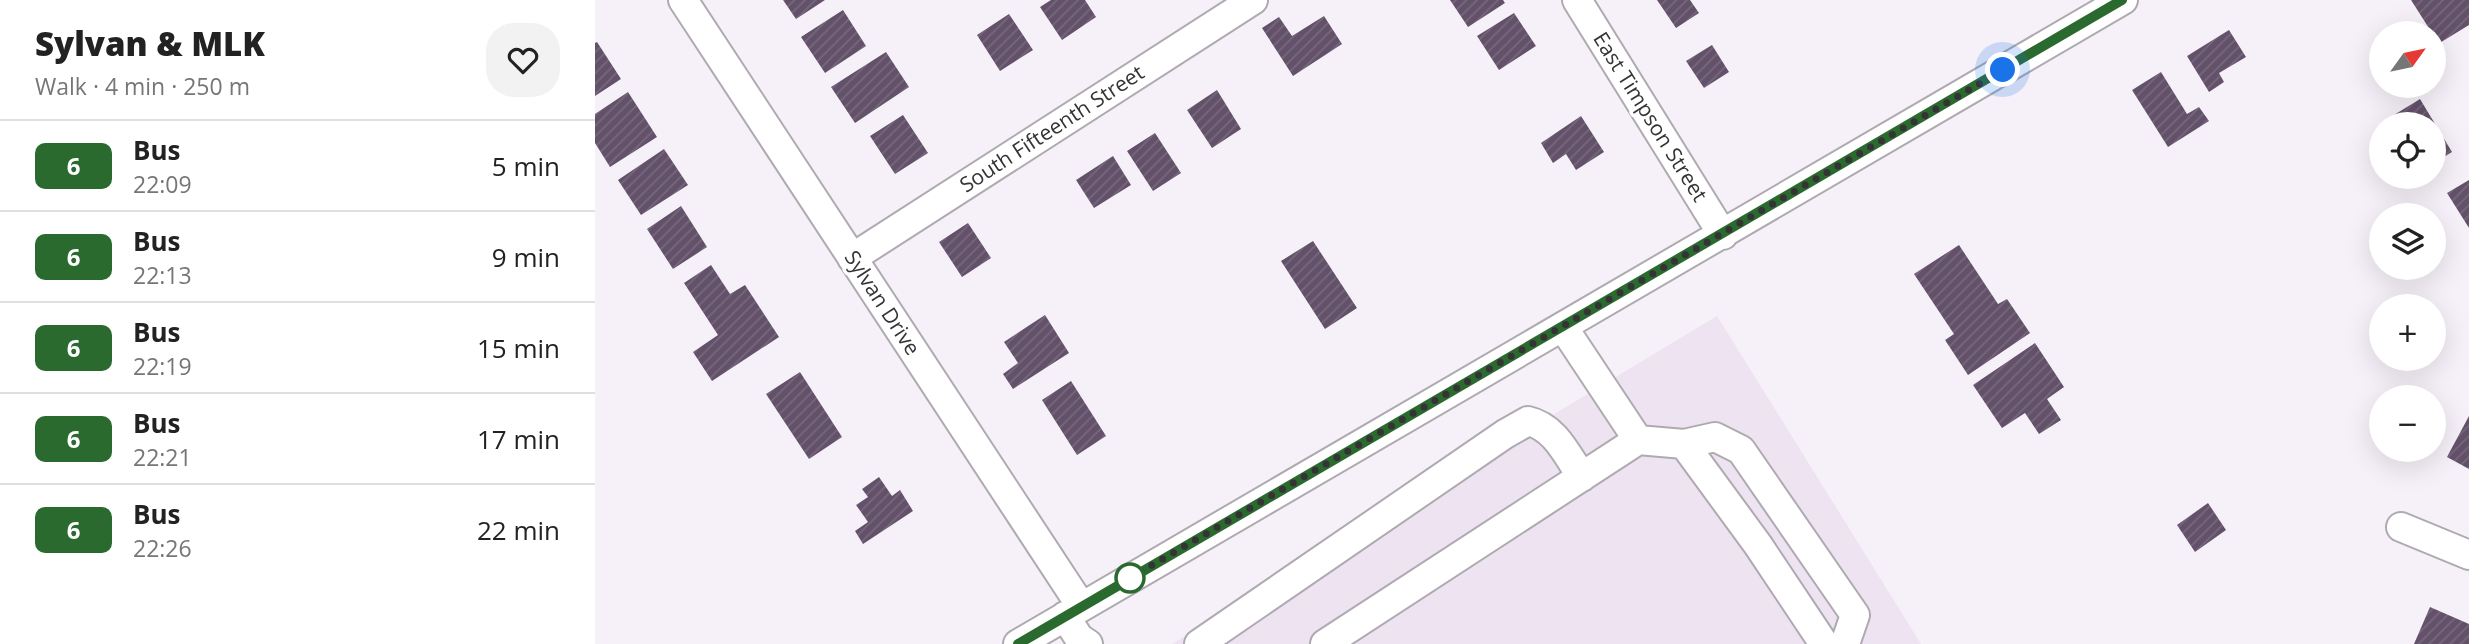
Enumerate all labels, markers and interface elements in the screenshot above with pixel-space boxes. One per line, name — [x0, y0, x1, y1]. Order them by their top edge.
text: Sylvan & MLK — [35, 21, 265, 66]
north arrow — [2369, 21, 2447, 98]
map controls — [2369, 21, 2446, 462]
button: heart — [486, 23, 560, 97]
street label: East Timpson Street — [1587, 26, 1714, 207]
your location — [1985, 52, 2020, 87]
street label: South Fifteenth Street — [954, 58, 1149, 198]
text: Walk · 4 min · 250 m — [35, 70, 250, 102]
button: locate — [2369, 112, 2446, 189]
text: Bus — [133, 132, 180, 168]
text: 5 min — [492, 148, 560, 184]
text: 6 — [67, 149, 80, 182]
text: 22:09 — [133, 168, 192, 200]
button: layers — [2369, 203, 2446, 280]
text: Bus — [133, 223, 180, 259]
text: 9 min — [492, 239, 560, 275]
text: 6 — [67, 240, 80, 273]
street label: Sylvan Drive — [839, 245, 927, 360]
text: 22:13 — [133, 259, 192, 291]
button: + — [2369, 294, 2446, 371]
text: Bus — [133, 314, 180, 350]
text: 15 min — [477, 330, 560, 366]
text: 6 — [67, 331, 80, 364]
text: 22:19 — [133, 350, 192, 382]
button: − — [2369, 385, 2446, 462]
text: Bus — [133, 405, 180, 441]
text: 17 min — [477, 421, 560, 457]
text: 6 — [67, 422, 80, 455]
text: 22:21 — [133, 441, 192, 473]
text: Bus — [133, 496, 180, 532]
text: 22 min — [477, 512, 560, 548]
text: 6 — [67, 513, 80, 546]
text: 22:26 — [133, 532, 192, 564]
unlabelled marker — [1115, 563, 1145, 593]

